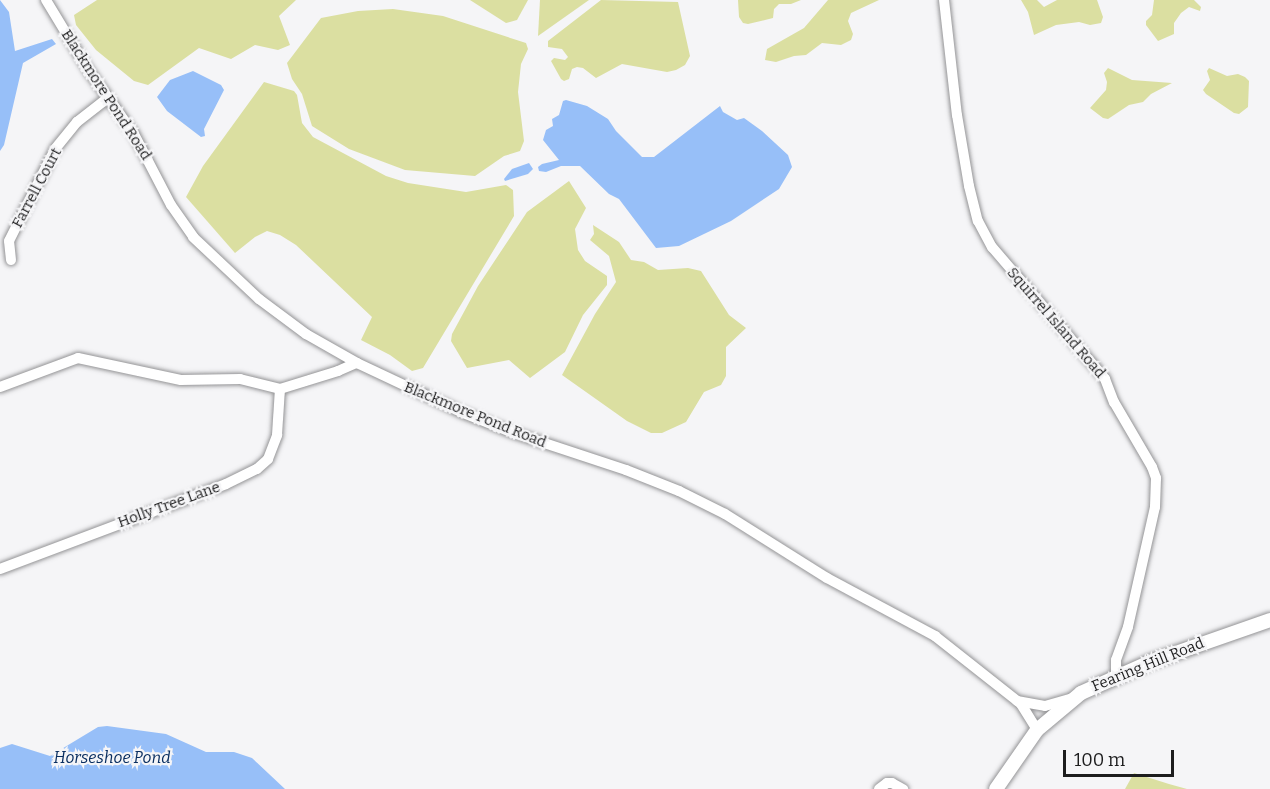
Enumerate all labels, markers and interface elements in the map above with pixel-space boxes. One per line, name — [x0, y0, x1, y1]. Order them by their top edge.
street label: Blackmore Pond Road — [57, 26, 155, 164]
street label: Farrell Court — [8, 145, 66, 231]
street label: Squirrel Island Road — [1003, 264, 1109, 382]
street label: Blackmore Pond Road — [401, 378, 549, 452]
street label: Holly Tree Lane — [115, 478, 223, 532]
street label: Fearing Hill Road — [1089, 634, 1207, 696]
scale bar — [1066, 738, 1177, 776]
water label: Horseshoe Pond — [53, 748, 171, 768]
text: 100 m — [1074, 749, 1125, 771]

